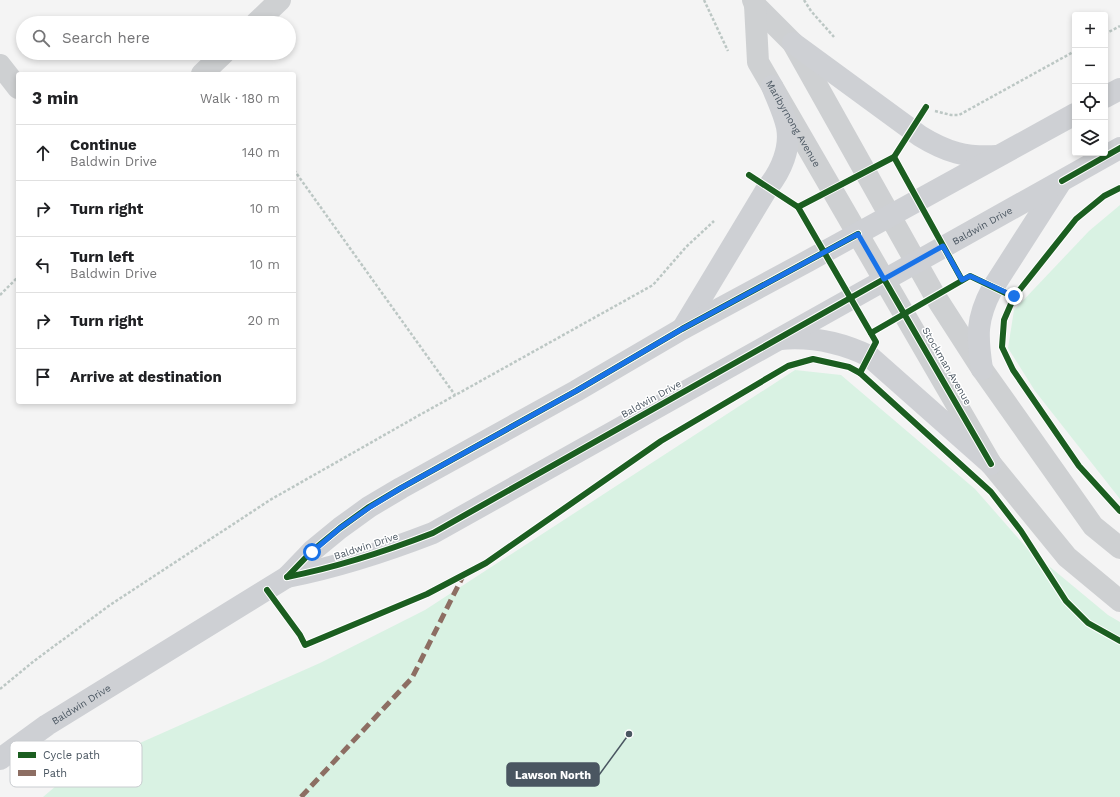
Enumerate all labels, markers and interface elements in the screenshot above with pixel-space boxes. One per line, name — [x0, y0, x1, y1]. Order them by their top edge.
map controls — [1072, 12, 1108, 156]
button: + — [1072, 12, 1108, 48]
search box — [16, 16, 296, 60]
icon: search — [30, 27, 52, 49]
text: Search here — [62, 29, 150, 47]
button: − — [1072, 48, 1108, 84]
street label: Maribyrnong Avenue — [764, 78, 823, 169]
button: locate — [1072, 84, 1108, 120]
text: 3 min — [32, 88, 78, 108]
text: Walk · 180 m — [200, 91, 280, 106]
button: layers — [1072, 120, 1108, 156]
text: Continue — [70, 136, 137, 154]
icon: ahead — [32, 142, 54, 164]
text: 140 m — [242, 145, 280, 160]
text: Baldwin Drive — [70, 154, 157, 169]
icon: right — [32, 198, 54, 220]
text: Turn right — [70, 200, 143, 218]
text: 10 m — [250, 201, 280, 216]
street label: Baldwin Drive — [950, 204, 1014, 247]
text: Turn left — [70, 248, 134, 266]
icon: left — [32, 254, 54, 276]
text: 10 m — [250, 257, 280, 272]
text: Baldwin Drive — [70, 266, 157, 281]
route end — [1005, 287, 1023, 305]
icon: right — [32, 310, 54, 332]
text: Turn right — [70, 312, 143, 330]
text: 20 m — [248, 313, 280, 328]
street label: Stockman Avenue — [920, 325, 974, 407]
icon: arrive — [32, 366, 54, 388]
text: Arrive at destination — [70, 368, 222, 386]
street label: Baldwin Drive — [619, 378, 683, 420]
street label: Baldwin Drive — [332, 530, 400, 562]
route start — [303, 543, 321, 561]
street label: Baldwin Drive — [50, 682, 113, 726]
legend — [10, 741, 142, 787]
text: Cycle path — [43, 749, 100, 762]
callout: Lawson North — [507, 763, 599, 786]
text: Path — [43, 767, 67, 780]
text: Lawson North — [515, 769, 591, 782]

